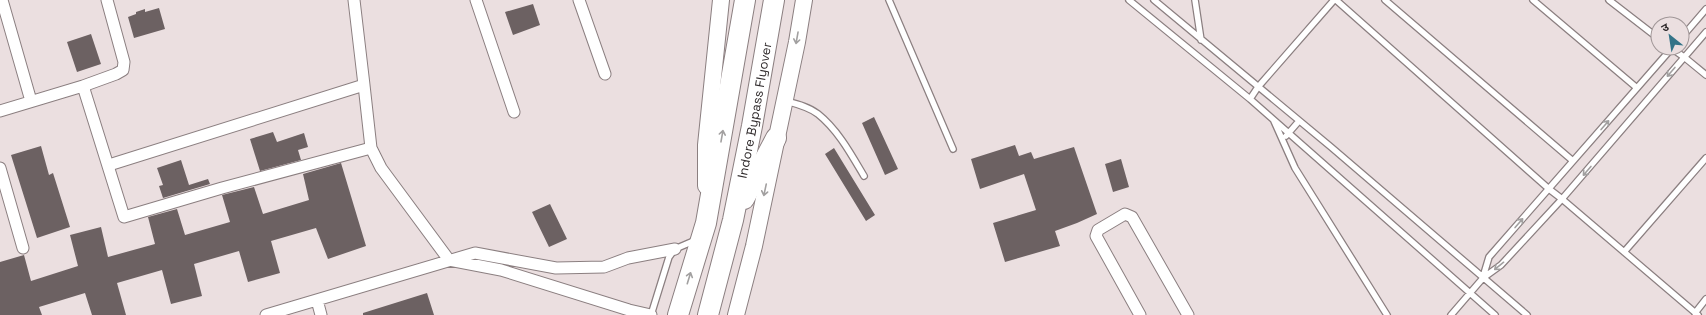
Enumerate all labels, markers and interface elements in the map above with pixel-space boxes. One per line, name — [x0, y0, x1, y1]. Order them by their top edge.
north arrow — [1650, 16, 1690, 56]
text: उ — [1659, 19, 1672, 35]
one-way arrow — [793, 32, 801, 45]
street label: Indore Bypass Flyover — [734, 41, 775, 180]
one-way arrow — [1667, 67, 1676, 77]
one-way arrow — [1600, 120, 1609, 130]
one-way arrow — [718, 130, 726, 143]
one-way arrow — [1582, 165, 1591, 176]
one-way arrow — [761, 183, 769, 196]
one-way arrow — [1515, 218, 1524, 228]
one-way arrow — [1493, 262, 1504, 271]
one-way arrow — [686, 271, 693, 284]

